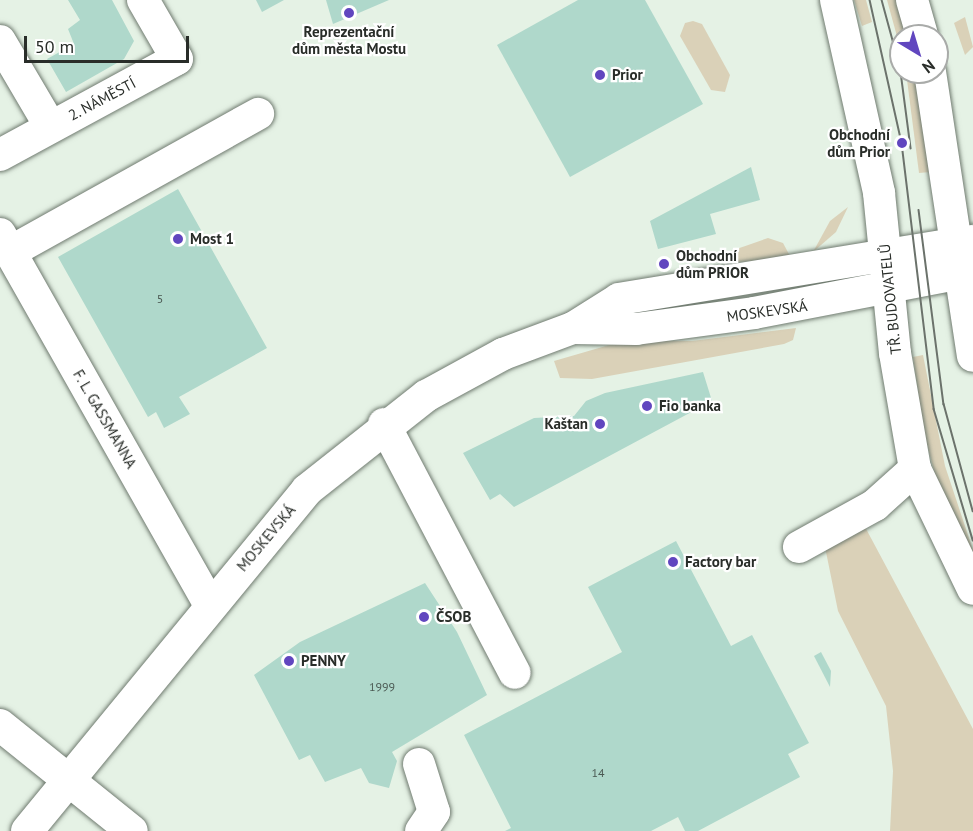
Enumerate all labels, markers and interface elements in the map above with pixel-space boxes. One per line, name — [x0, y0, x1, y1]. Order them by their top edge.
marker: Reprezentační dům města Mostu — [342, 6, 356, 20]
place label: Reprezentační dům města Mostu — [292, 22, 406, 57]
scale bar — [27, 24, 192, 62]
north arrow — [889, 24, 949, 84]
text: 50 m — [35, 35, 74, 58]
text: N — [919, 55, 939, 78]
place label: Prior — [612, 66, 643, 84]
marker: Prior — [593, 68, 607, 82]
street label: 2. NÁMĚSTÍ — [65, 73, 139, 125]
place label: Obchodní dům Prior — [827, 125, 890, 160]
marker: Obchodní dům Prior — [895, 136, 909, 150]
place label: Most 1 — [190, 230, 234, 248]
marker: Most 1 — [171, 232, 185, 246]
street label: TŘ. BUDOVATELŮ — [875, 242, 905, 356]
place label: Obchodní dům PRIOR — [676, 246, 749, 281]
marker: Obchodní dům PRIOR — [657, 257, 671, 271]
house number: 5 — [157, 292, 163, 306]
street label: MOSKEVSKÁ — [726, 296, 808, 326]
street label: F. L. GASSMANNA — [69, 365, 141, 473]
place label: Fio banka — [659, 397, 721, 415]
marker: Fio banka — [640, 399, 654, 413]
place label: Kaštan — [544, 415, 588, 433]
marker: Kaštan — [593, 417, 607, 431]
street label: MOSKEVSKÁ — [233, 501, 299, 575]
place label: Factory bar — [685, 553, 757, 571]
marker: Factory bar — [666, 555, 680, 569]
place label: ČSOB — [436, 608, 471, 626]
marker: ČSOB — [417, 610, 431, 624]
place label: PENNY — [301, 652, 346, 670]
marker: PENNY — [282, 654, 296, 668]
house number: 1999 — [369, 680, 395, 694]
house number: 14 — [591, 766, 605, 780]

